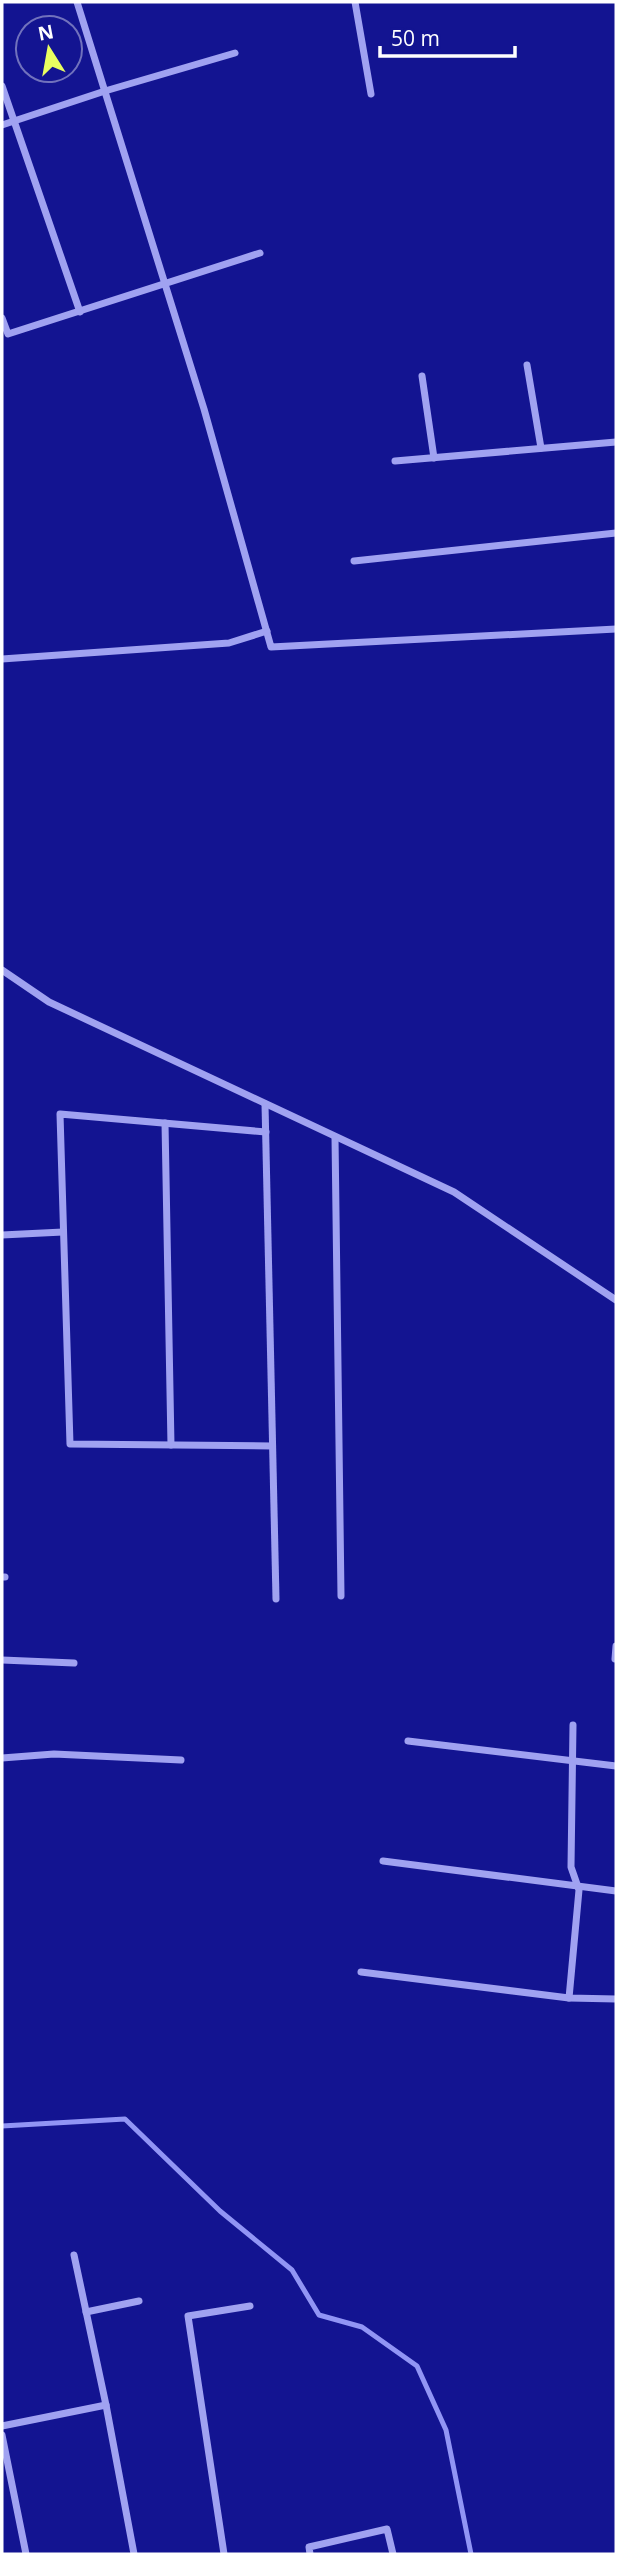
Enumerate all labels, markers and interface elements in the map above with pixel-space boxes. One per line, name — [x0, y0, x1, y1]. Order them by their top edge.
north arrow — [14, 14, 84, 84]
scale bar — [380, 14, 515, 58]
text: N — [36, 18, 56, 47]
text: 50 m — [391, 24, 440, 52]

